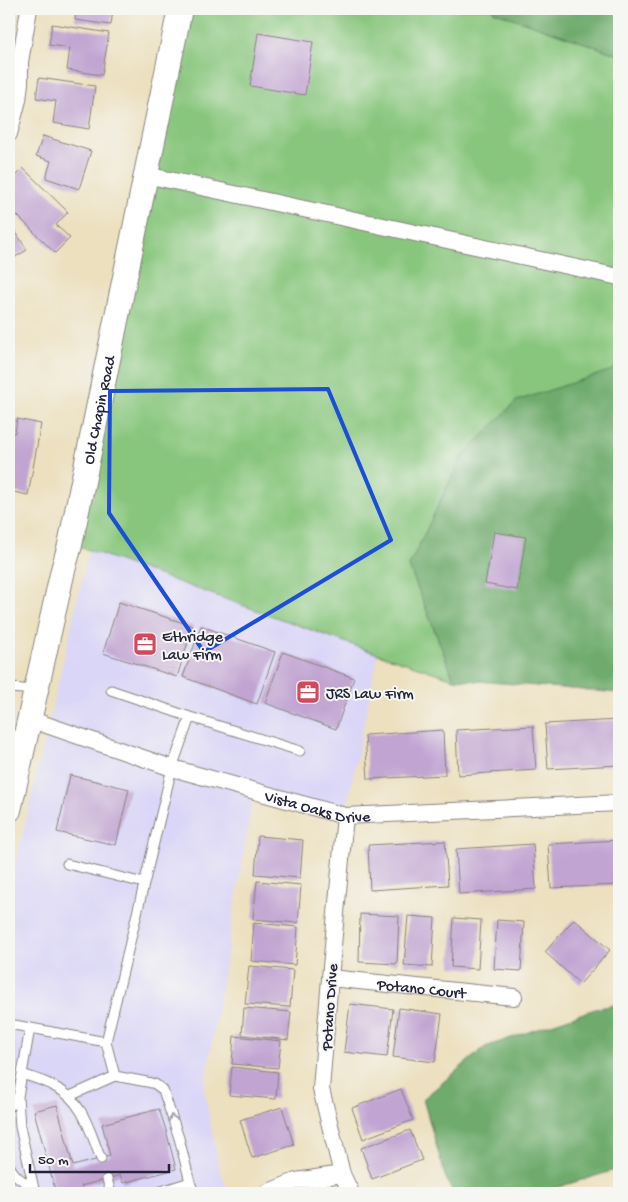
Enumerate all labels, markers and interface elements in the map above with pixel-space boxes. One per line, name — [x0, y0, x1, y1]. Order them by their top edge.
street label: Old Chapin Road — [81, 353, 122, 466]
place label: Ethridge Law Firm — [162, 629, 224, 666]
office icon: Ethridge Law Firm — [132, 631, 158, 657]
office icon: JRS Law Firm — [295, 679, 321, 705]
place label: JRS Law Firm — [326, 686, 414, 705]
street label: Vista Oaks Drive — [261, 788, 371, 829]
street label: Potano Drive — [319, 962, 344, 1052]
street label: Potano Court — [375, 977, 468, 1005]
one-way arrow — [168, 1115, 178, 1123]
scale bar — [30, 1142, 169, 1174]
text: 50 m — [38, 1152, 69, 1170]

